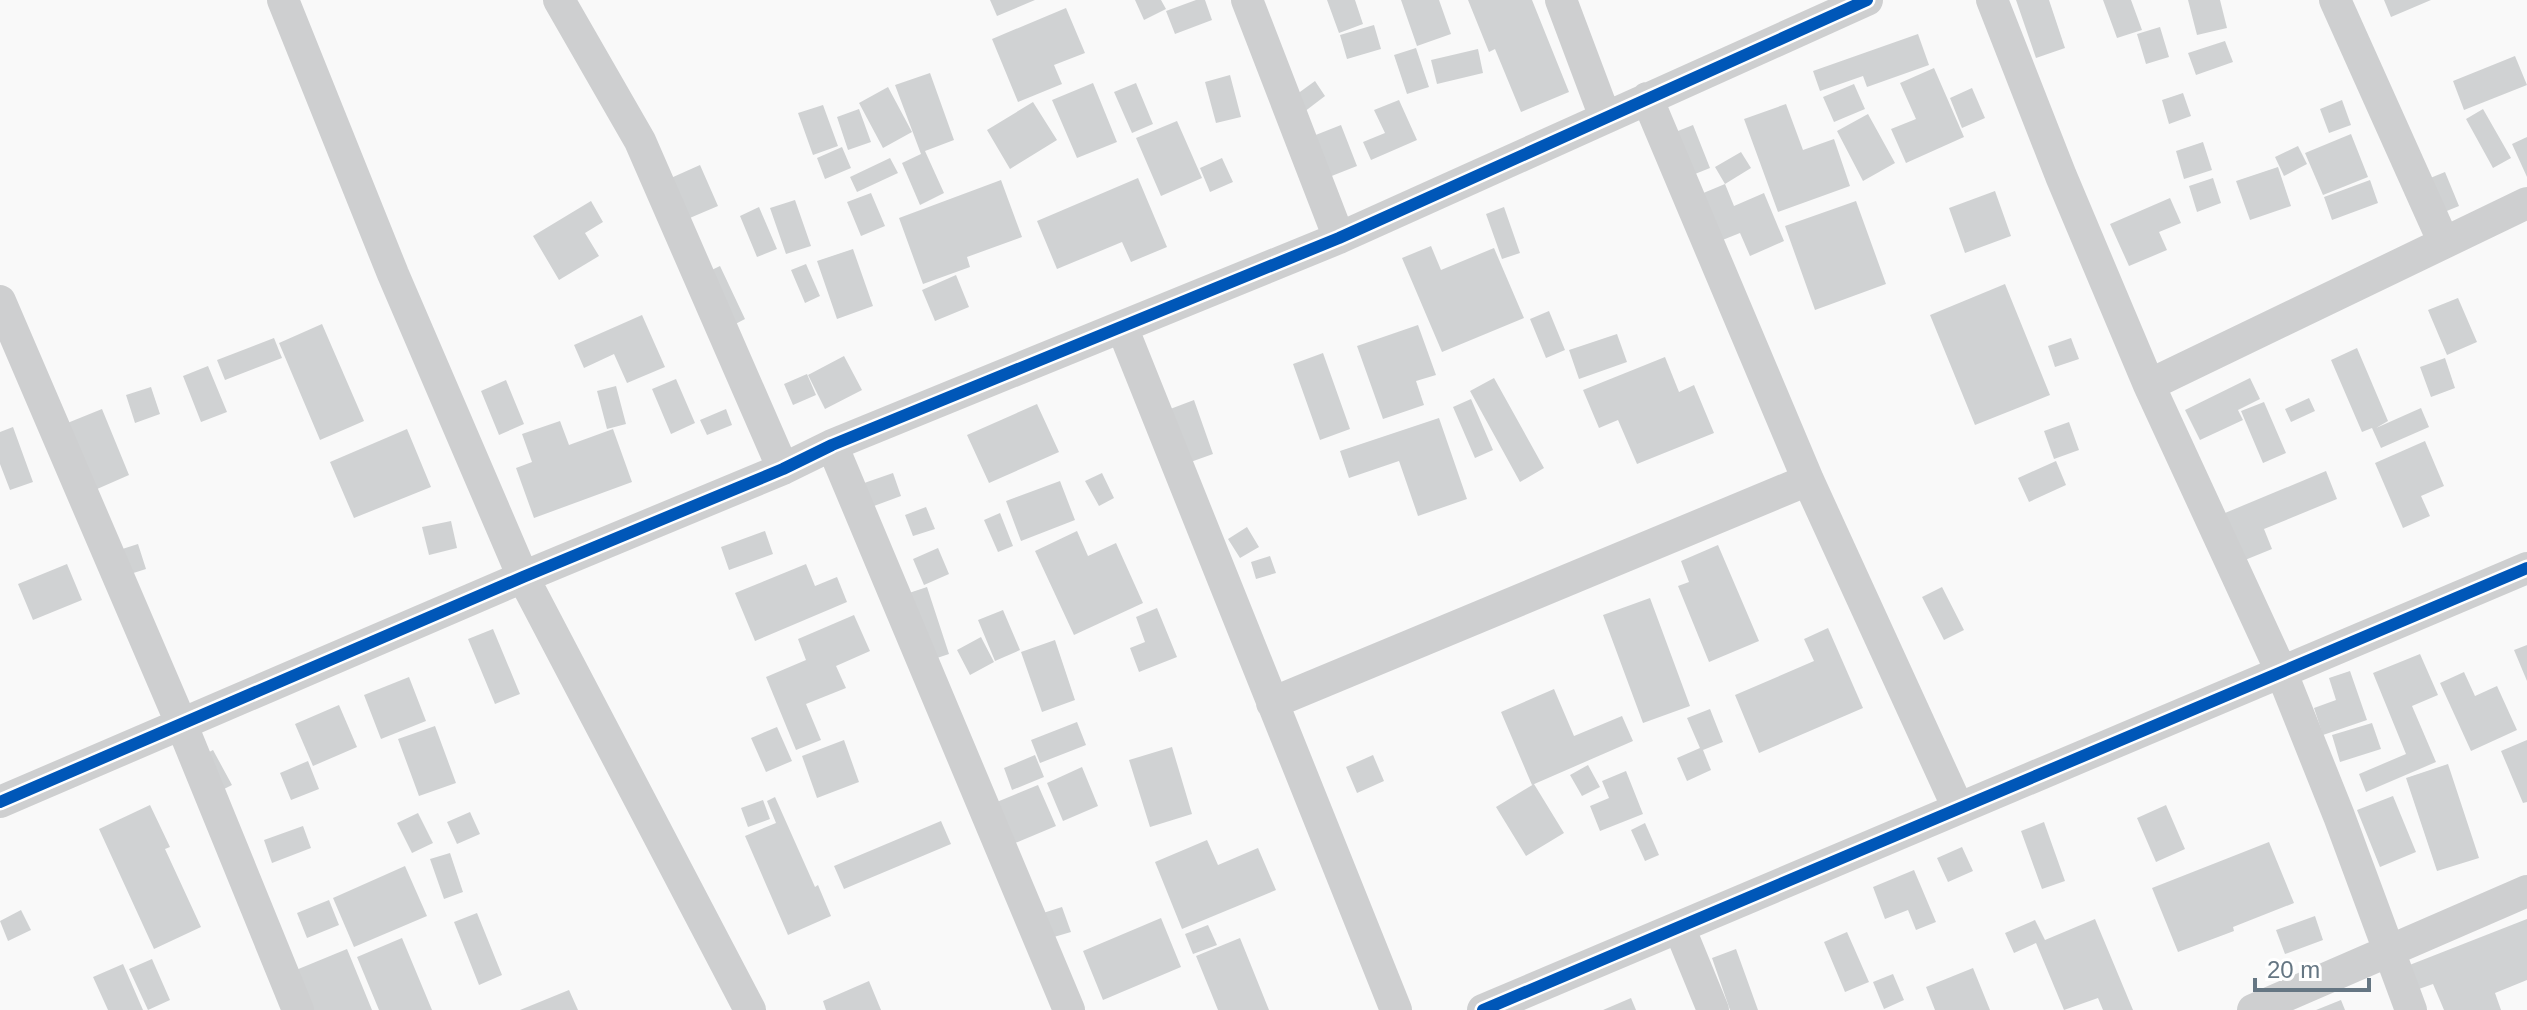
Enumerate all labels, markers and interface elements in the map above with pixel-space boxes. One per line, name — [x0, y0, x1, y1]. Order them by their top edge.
scale bar — [2255, 942, 2369, 992]
text: 20 m — [2267, 956, 2320, 983]

